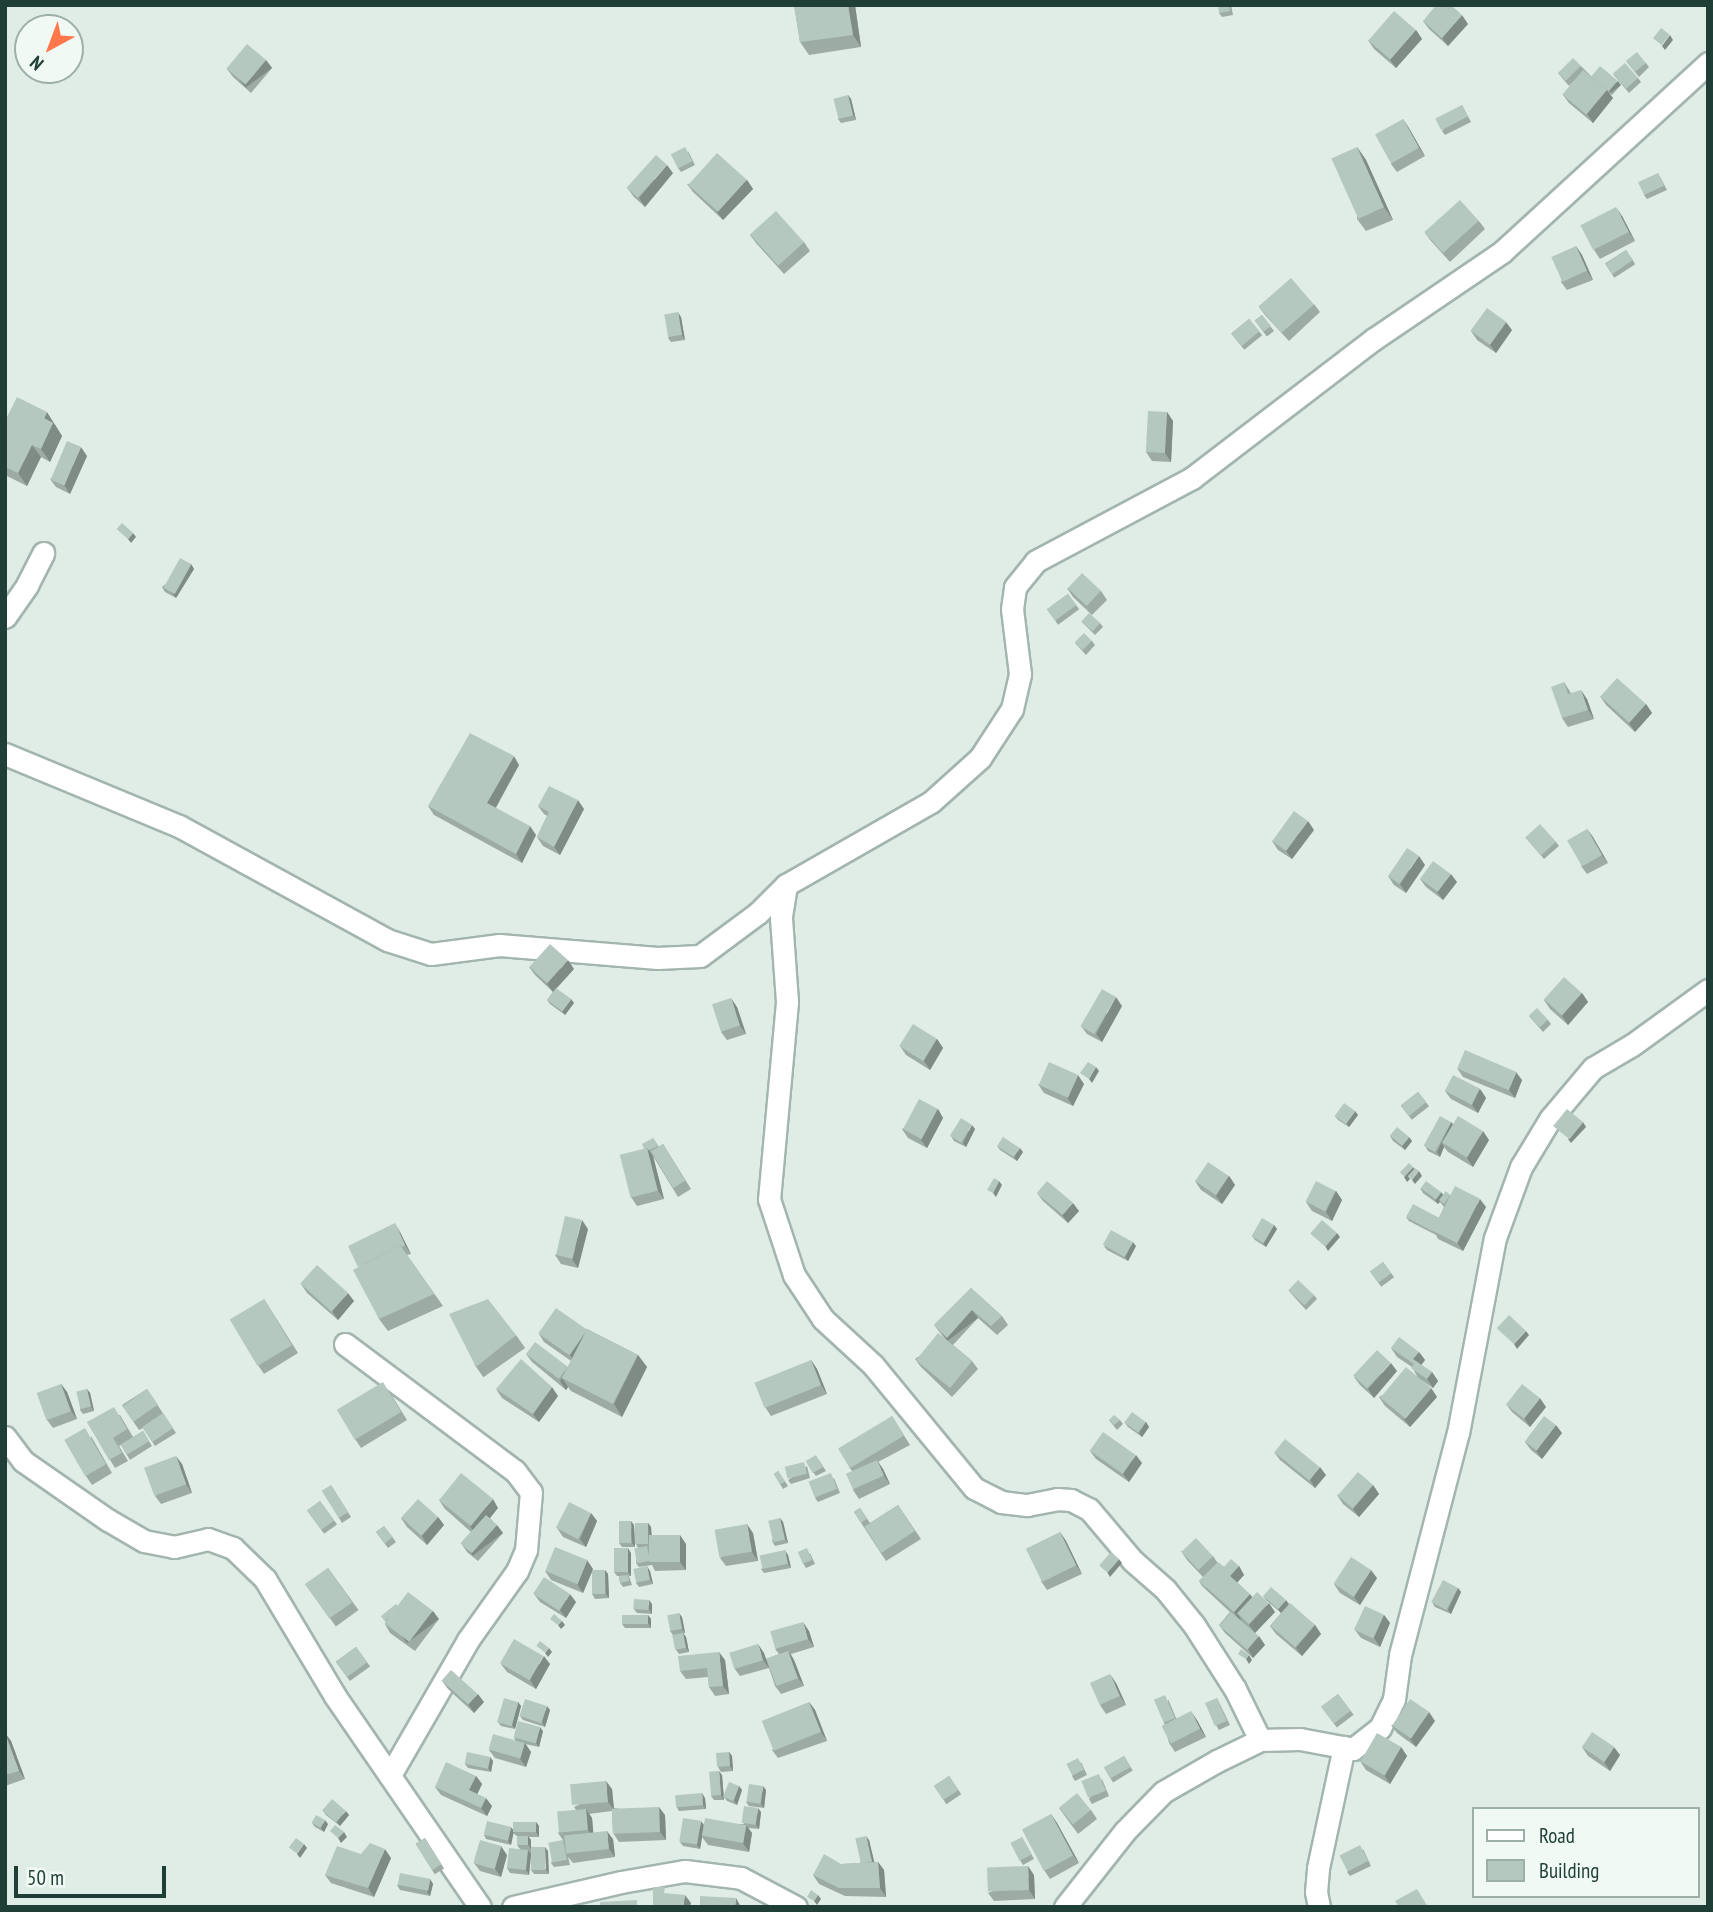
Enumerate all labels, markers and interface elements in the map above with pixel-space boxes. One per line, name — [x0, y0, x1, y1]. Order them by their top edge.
north arrow — [14, 14, 84, 84]
text: N — [25, 51, 48, 76]
legend — [1472, 1807, 1699, 1898]
text: Road — [1539, 1822, 1575, 1849]
scale bar — [18, 1853, 170, 1897]
text: Building — [1539, 1857, 1599, 1884]
text: 50 m — [27, 1864, 64, 1891]

